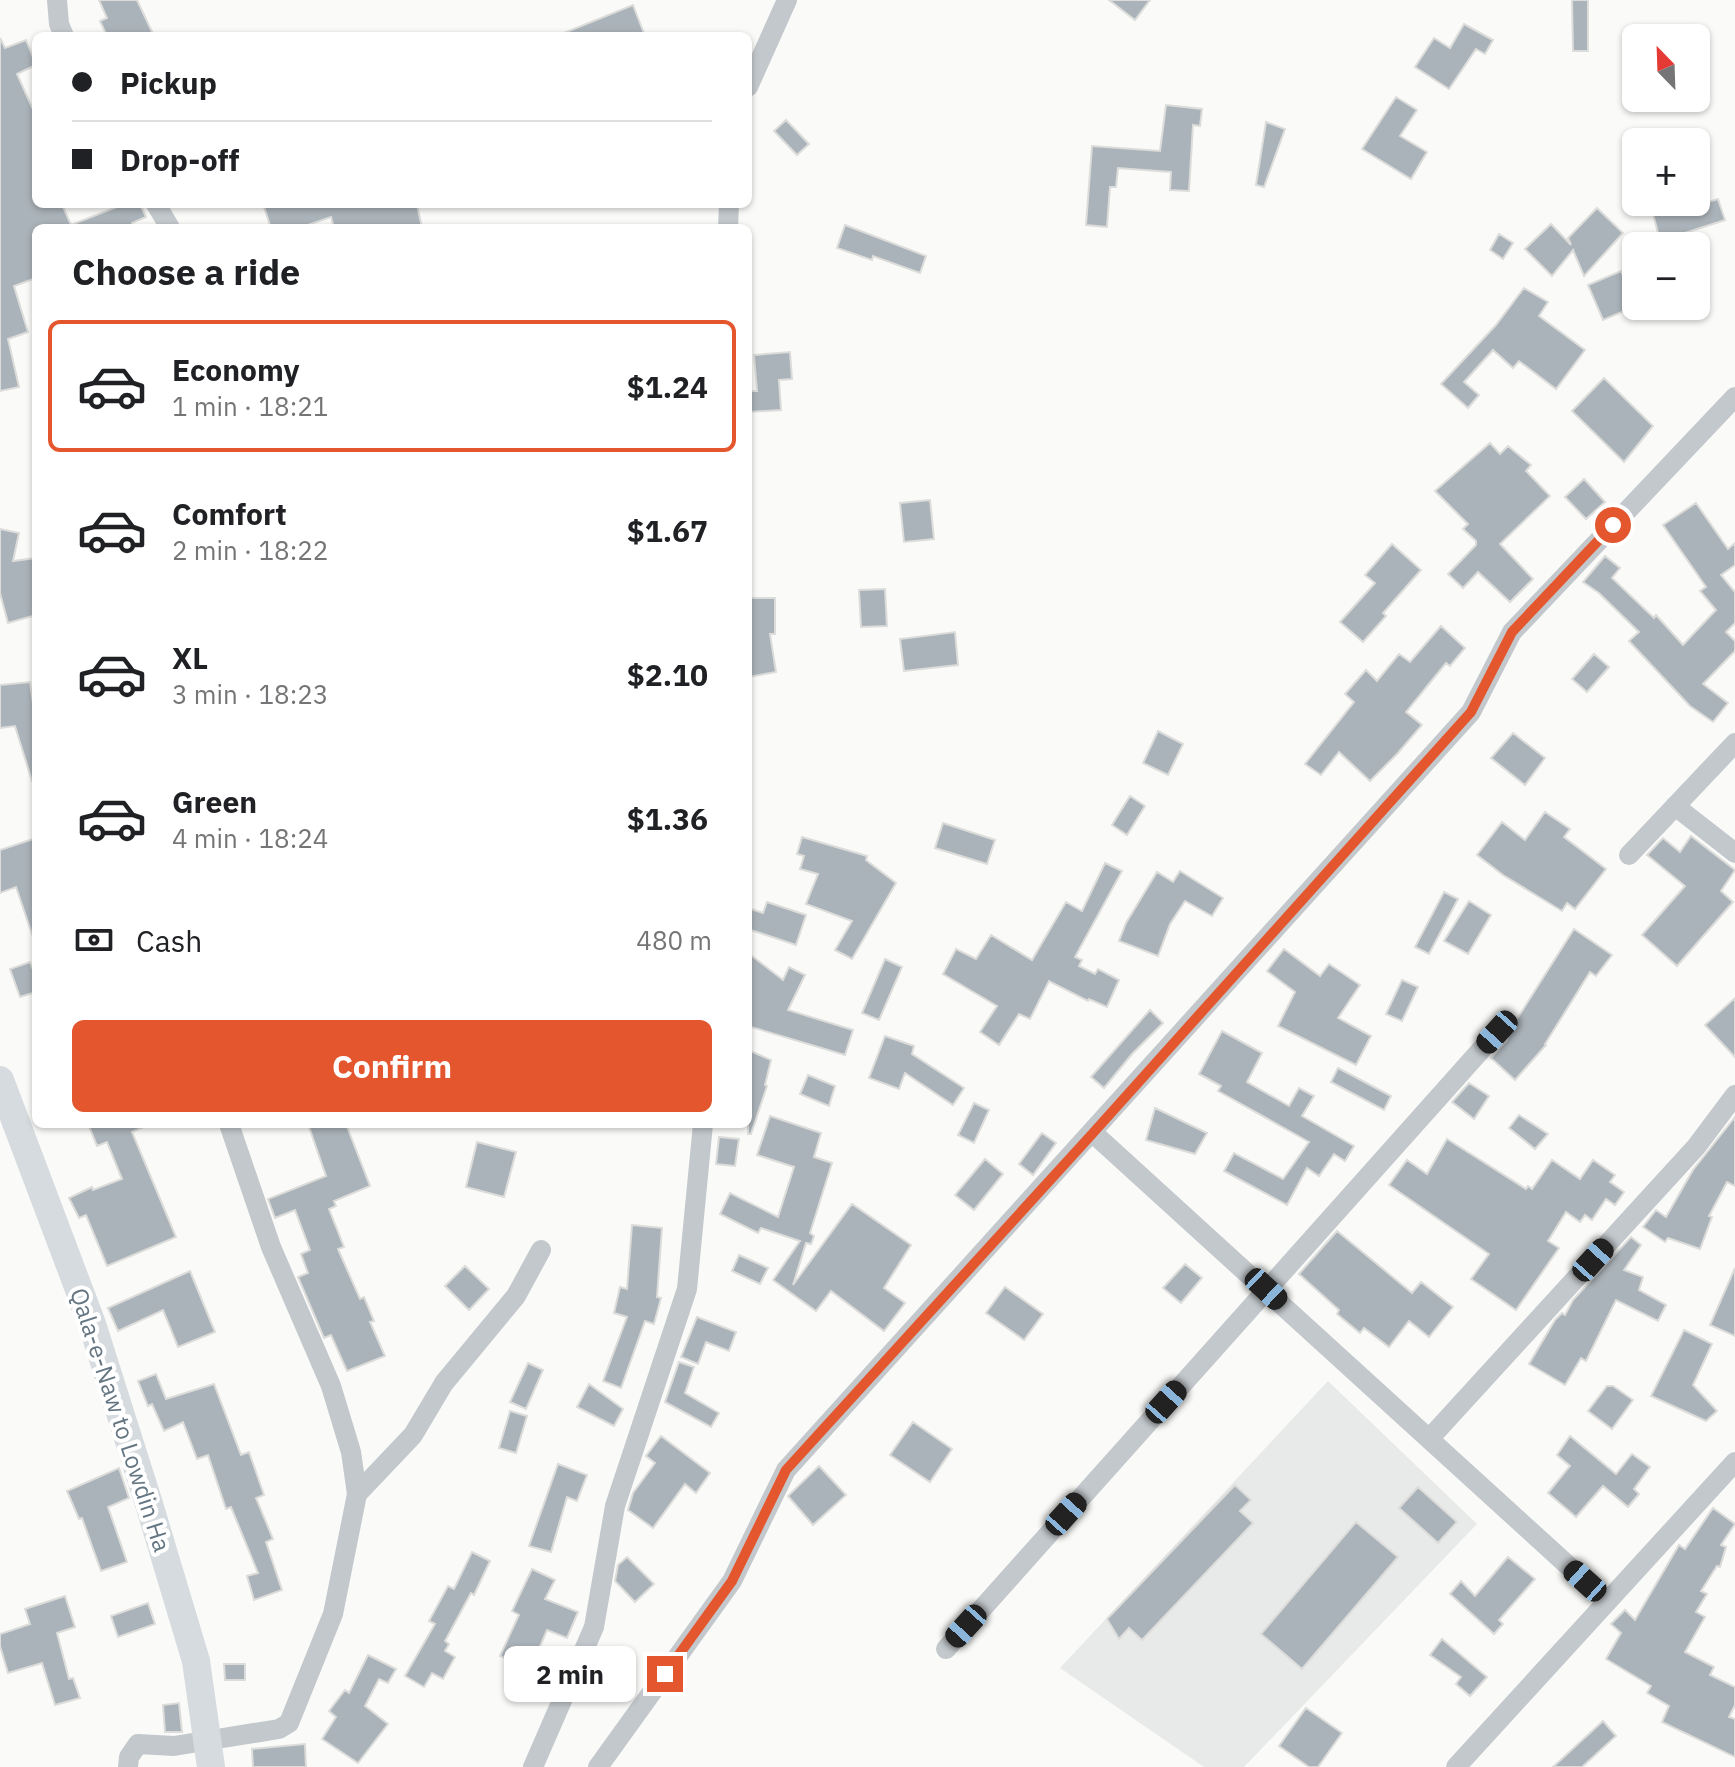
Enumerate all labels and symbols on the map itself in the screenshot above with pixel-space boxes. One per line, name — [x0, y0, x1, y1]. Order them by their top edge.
north arrow — [1622, 24, 1710, 112]
route start — [1595, 507, 1631, 543]
car — [1472, 1006, 1522, 1058]
car — [1568, 1234, 1618, 1286]
car — [1240, 1264, 1292, 1314]
street label: Qala-e-Naw to Lowdin Ha — [63, 1284, 179, 1556]
car — [1141, 1376, 1191, 1428]
car — [1041, 1488, 1091, 1540]
car — [1559, 1556, 1611, 1606]
car — [941, 1600, 991, 1652]
callout: 2 min — [505, 1646, 637, 1702]
route end — [647, 1656, 683, 1692]

